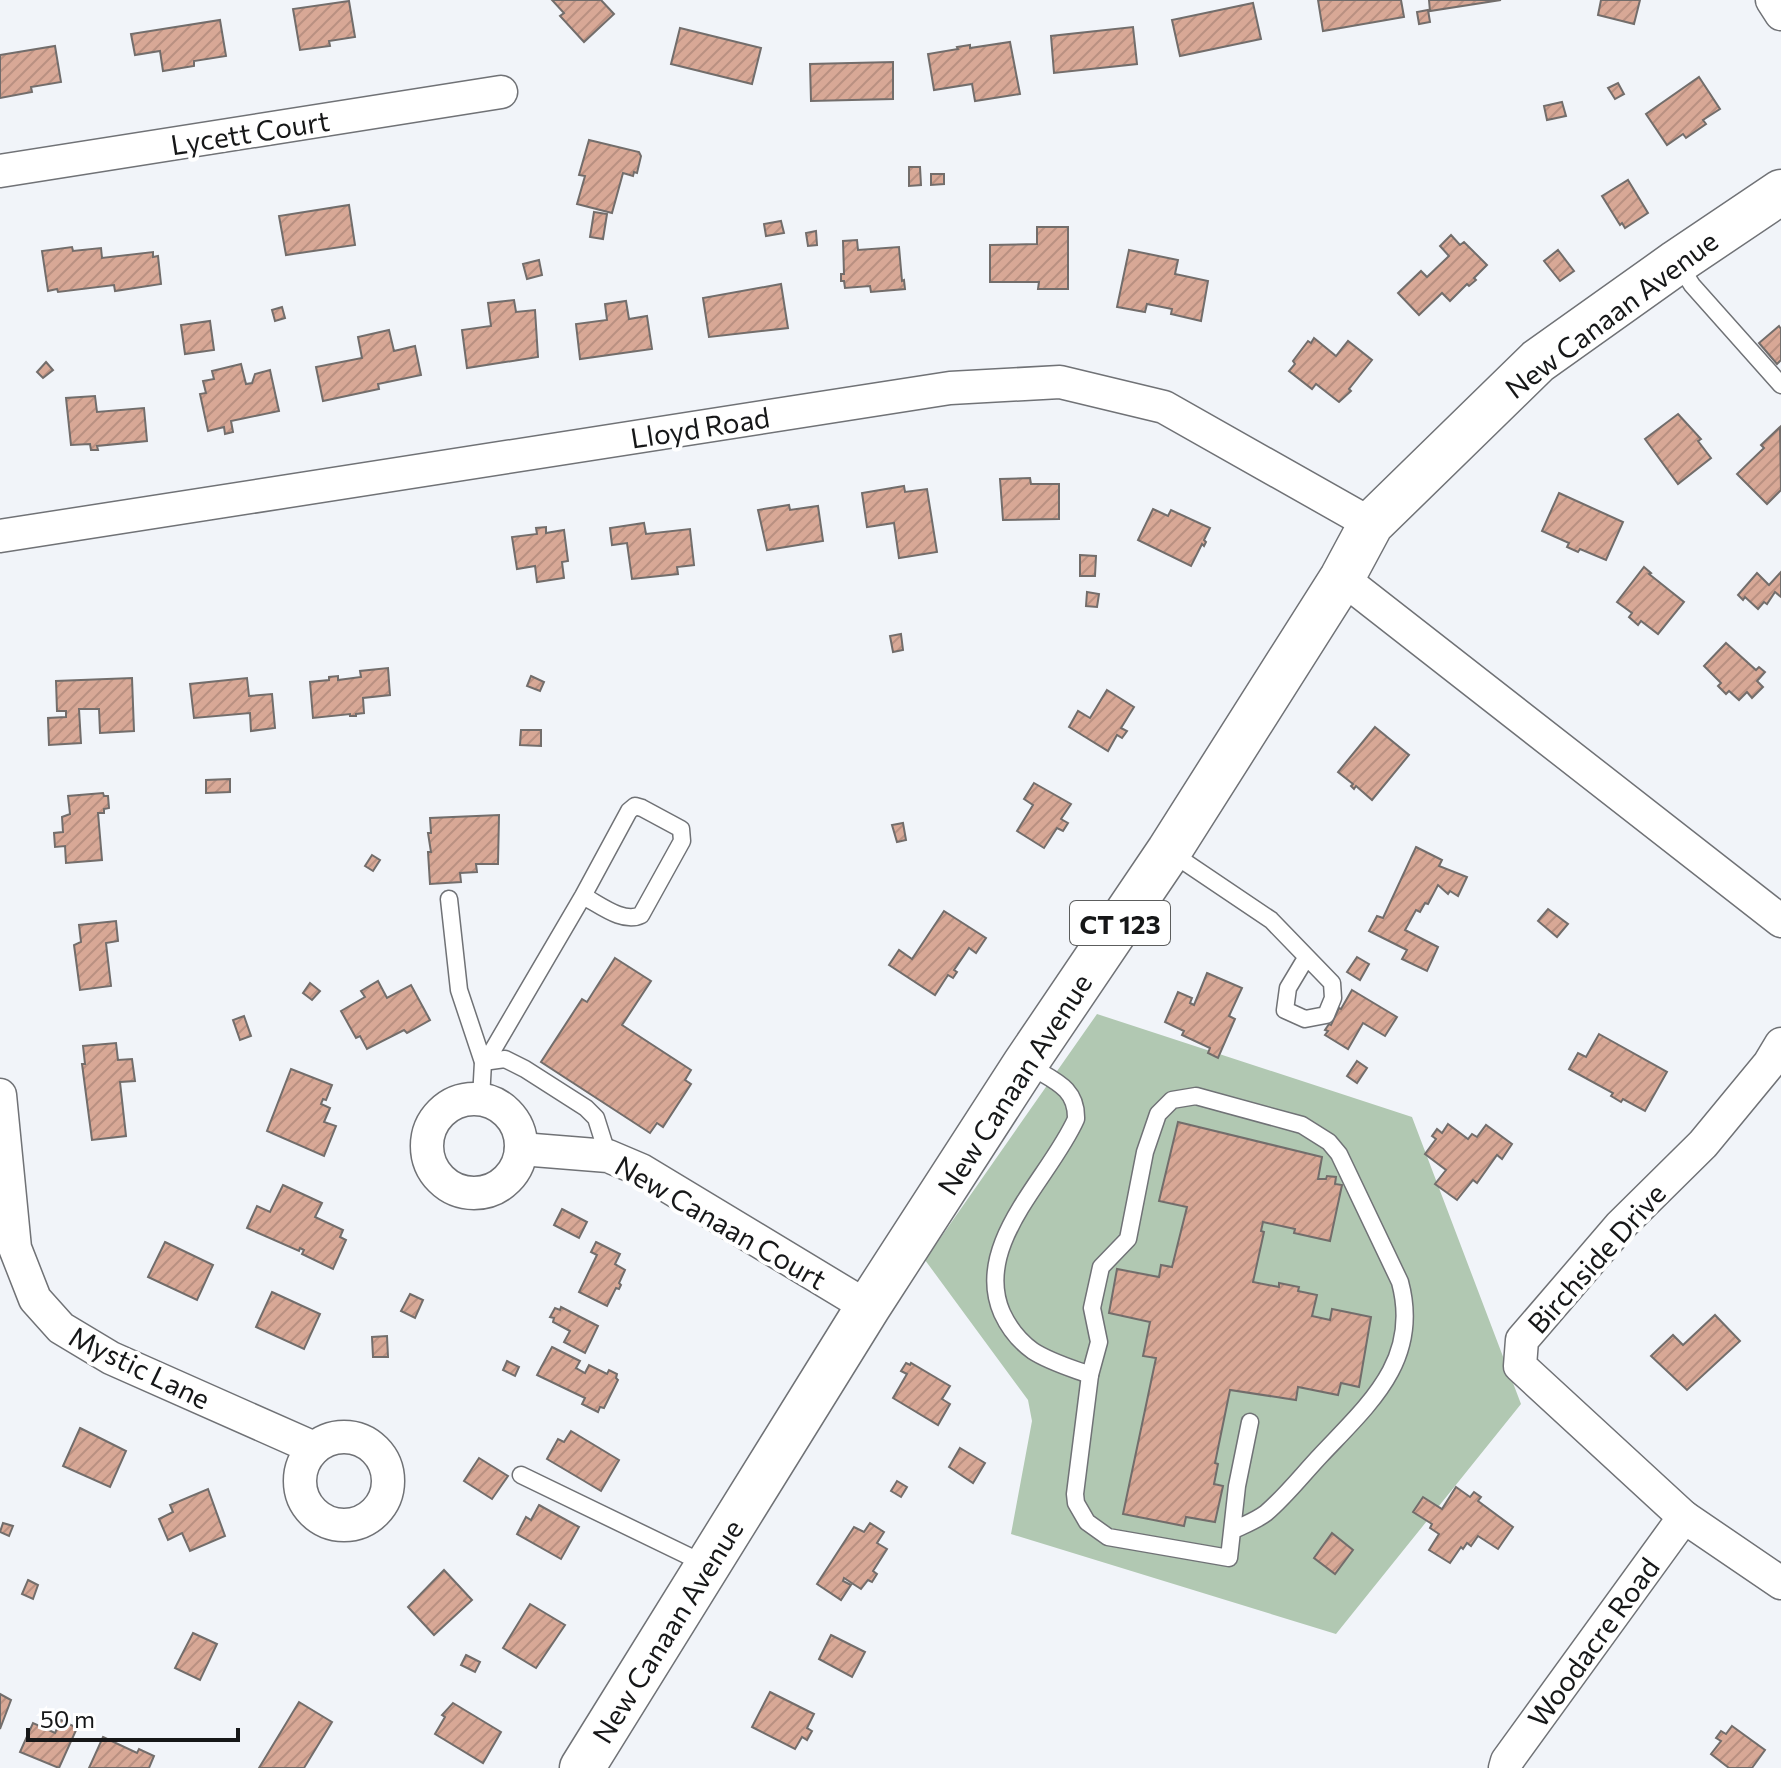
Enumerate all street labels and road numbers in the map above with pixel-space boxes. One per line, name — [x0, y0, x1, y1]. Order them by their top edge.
street label: Lycett Court — [168, 103, 332, 161]
street label: New Canaan Avenue — [1498, 223, 1724, 405]
street label: Lloyd Road — [628, 399, 772, 455]
road number: CT 123 — [1070, 901, 1170, 945]
street label: New Canaan Avenue — [930, 967, 1098, 1201]
street label: New Canaan Court — [609, 1148, 833, 1296]
street label: Birchside Drive — [1520, 1176, 1672, 1340]
street label: Mystic Lane — [64, 1318, 216, 1416]
street label: New Canaan Avenue — [584, 1513, 750, 1749]
street label: Woodacre Road — [1520, 1551, 1666, 1733]

